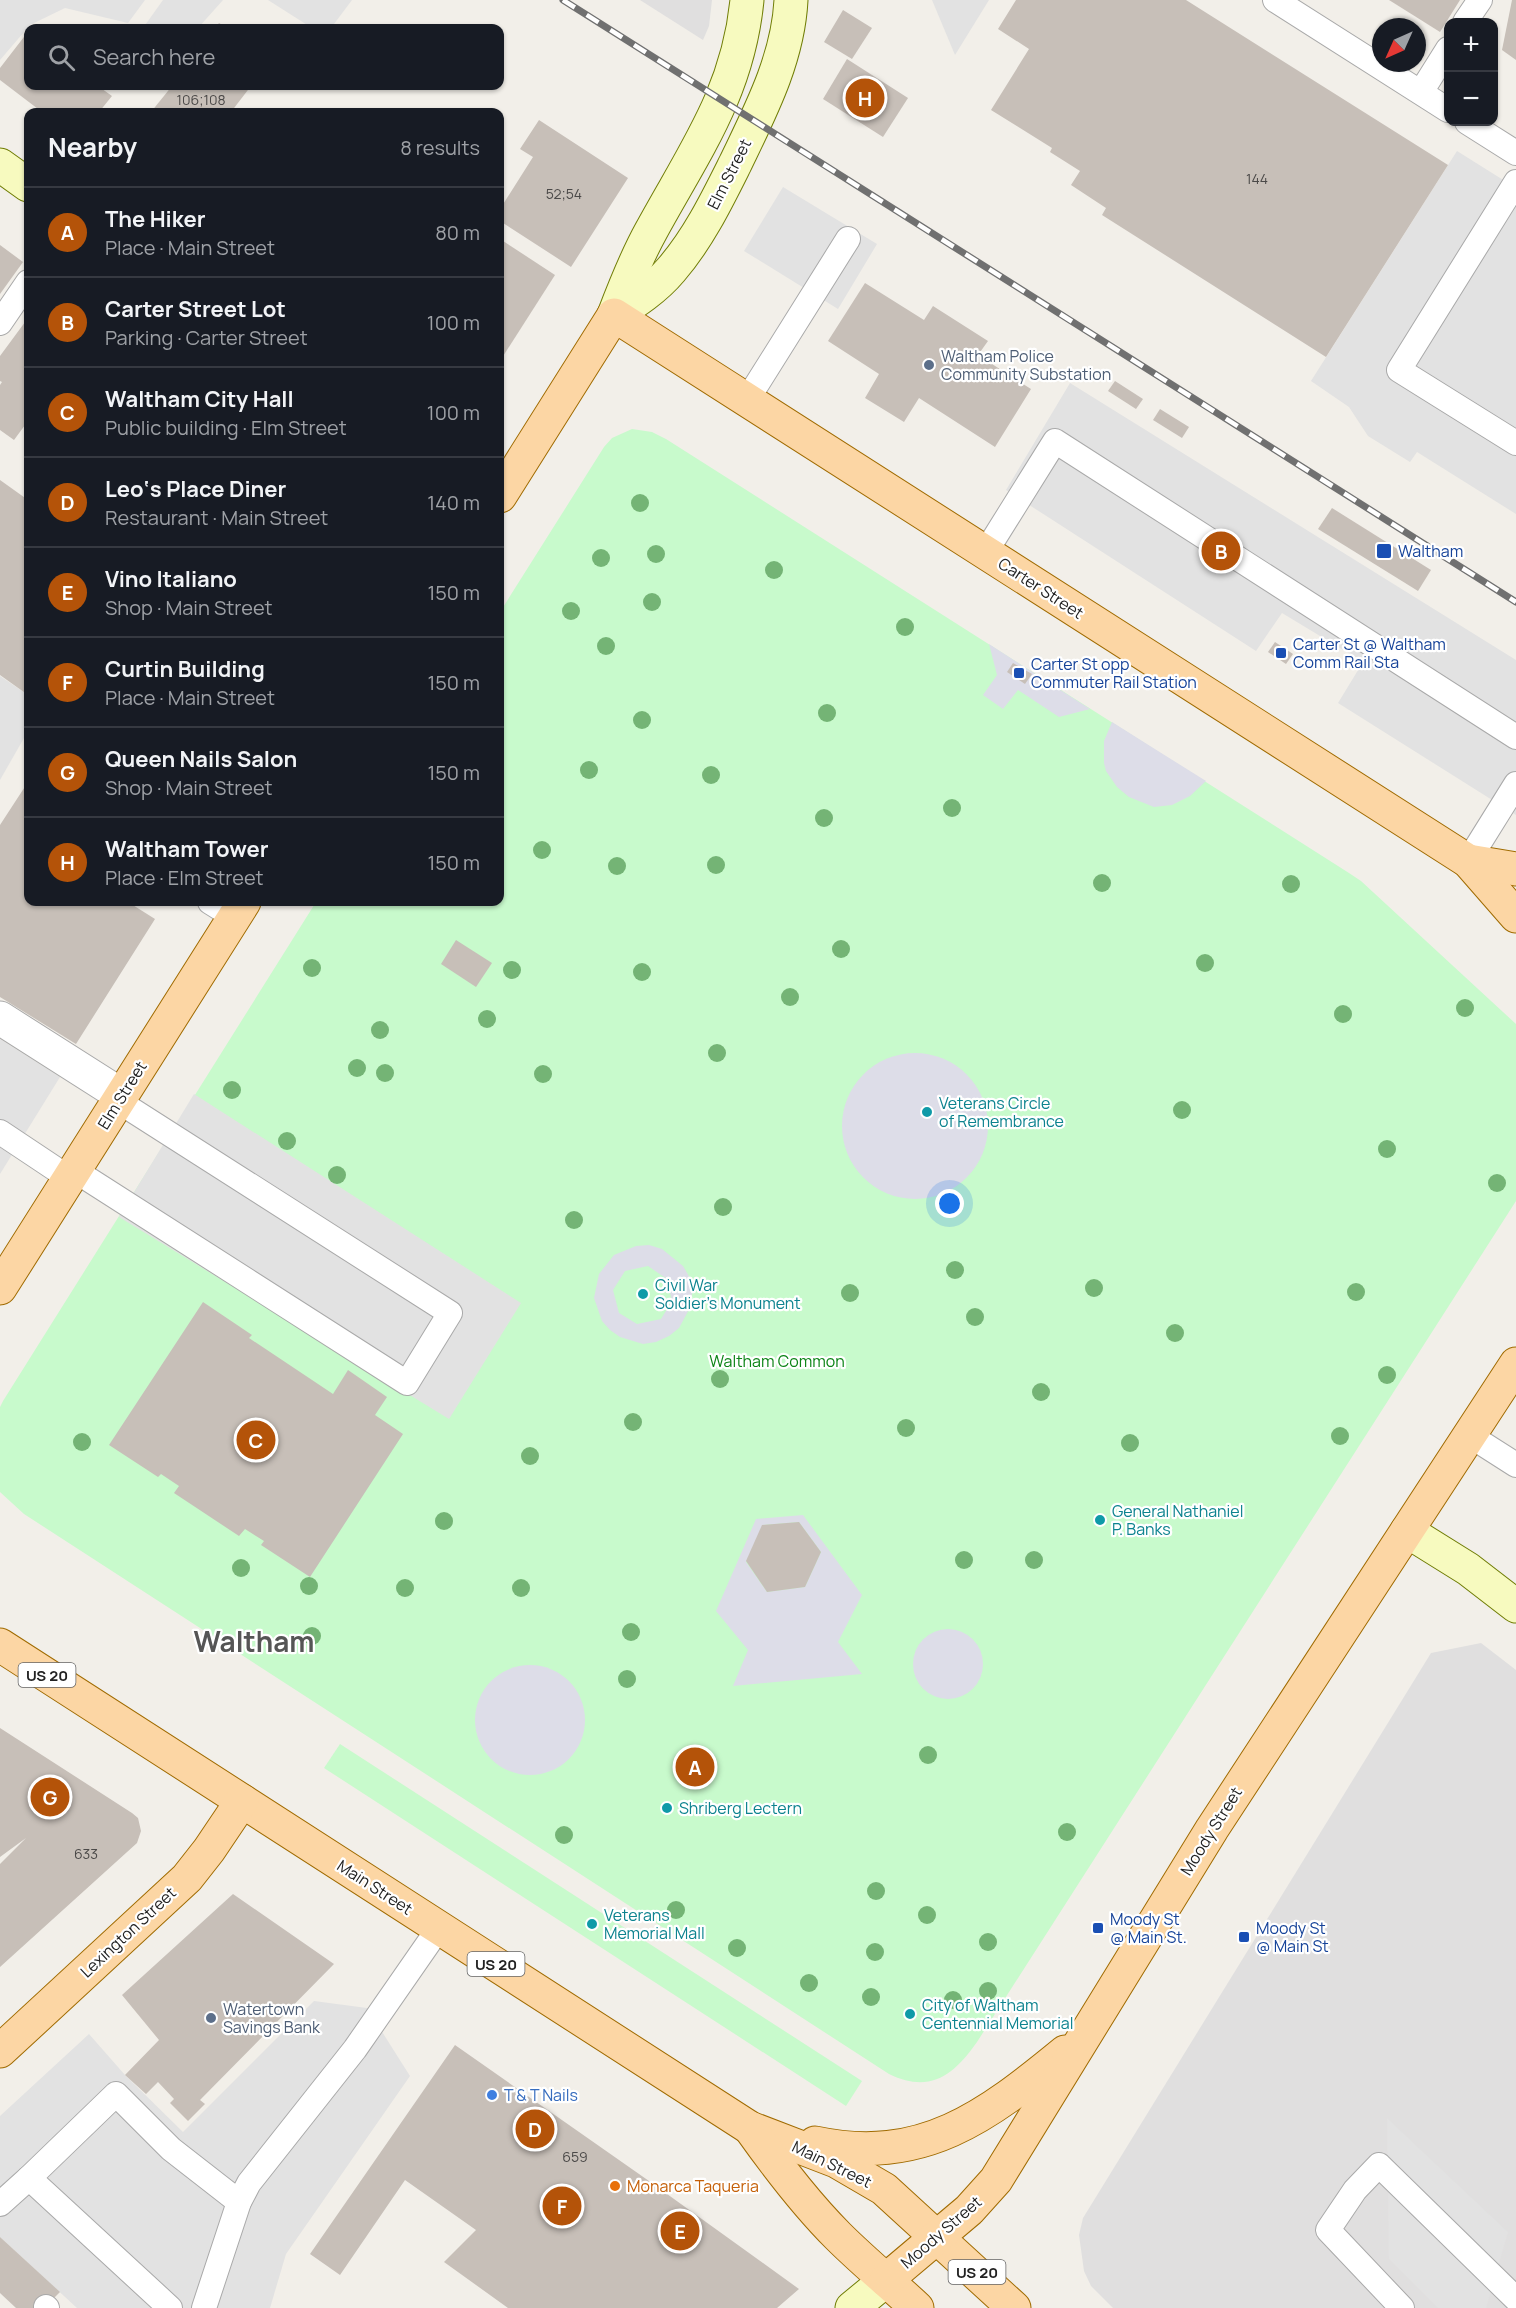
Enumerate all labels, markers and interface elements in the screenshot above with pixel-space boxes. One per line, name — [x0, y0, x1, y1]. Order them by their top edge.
north arrow — [1372, 18, 1426, 72]
map controls — [1444, 18, 1498, 126]
button: + — [1444, 18, 1498, 72]
search box — [24, 24, 504, 90]
icon: search — [45, 41, 78, 74]
text: Search here — [93, 42, 215, 72]
button: − — [1444, 72, 1498, 126]
pin: H — [846, 76, 884, 120]
house number: 106;108 — [176, 90, 226, 109]
text: Nearby — [48, 129, 137, 165]
text: 8 results — [400, 134, 480, 161]
street label: Elm Street — [702, 135, 756, 213]
house number: 144 — [1246, 169, 1268, 188]
house number: 52;54 — [546, 184, 582, 203]
text: The Hiker — [105, 204, 205, 234]
text: A — [61, 219, 74, 246]
text: 80 m — [435, 219, 480, 246]
text: Place · Main Street — [105, 234, 275, 261]
text: Carter Street Lot — [105, 294, 286, 324]
text: B — [61, 309, 74, 336]
text: 100 m — [427, 309, 480, 336]
text: Parking · Carter Street — [105, 324, 308, 351]
place label: Waltham Police Community Substation — [941, 345, 1111, 385]
marker: Waltham Police Community Substation — [922, 358, 936, 372]
text: Waltham City Hall — [105, 384, 294, 414]
text: C — [60, 399, 75, 426]
text: 100 m — [427, 399, 480, 426]
text: Public building · Elm Street — [105, 414, 347, 441]
text: Leo‘s Place Diner — [105, 474, 286, 504]
text: D — [60, 489, 75, 516]
text: 140 m — [427, 489, 480, 516]
text: Restaurant · Main Street — [105, 504, 328, 531]
pin: B — [1202, 528, 1240, 574]
place label: Waltham — [1398, 540, 1463, 562]
marker: Waltham — [1375, 542, 1393, 560]
street label: Carter Street — [994, 552, 1088, 624]
text: Vino Italiano — [105, 564, 237, 594]
text: E — [62, 579, 73, 606]
text: 150 m — [427, 579, 480, 606]
text: Shop · Main Street — [105, 594, 273, 621]
place label: Carter St @ Waltham Comm Rail Sta — [1293, 633, 1446, 673]
marker: Carter St @ Waltham Comm Rail Sta — [1274, 646, 1288, 660]
place label: Carter St opp Commuter Rail Station — [1031, 653, 1197, 693]
text: Curtin Building — [105, 654, 265, 684]
marker: Carter St opp Commuter Rail Station — [1012, 666, 1026, 680]
text: F — [62, 669, 73, 696]
text: 150 m — [427, 669, 480, 696]
text: Place · Main Street — [105, 684, 275, 711]
text: Queen Nails Salon — [105, 744, 297, 774]
text: G — [60, 759, 75, 786]
text: 150 m — [427, 759, 480, 786]
text: Shop · Main Street — [105, 774, 273, 801]
text: Waltham Tower — [105, 834, 268, 864]
text: H — [60, 849, 75, 876]
text: 150 m — [427, 849, 480, 876]
text: Place · Elm Street — [105, 864, 264, 891]
street label: Elm Street — [92, 1057, 152, 1133]
place label: Veterans Circle of Remembrance — [939, 1092, 1064, 1132]
marker: Veterans Circle of Remembrance — [920, 1105, 934, 1119]
your location — [935, 1189, 964, 1218]
place label: Civil War Soldier's Monument — [655, 1274, 801, 1314]
marker: Civil War Soldier's Monument — [636, 1287, 650, 1301]
park label: Waltham Common — [709, 1350, 845, 1372]
pin: C — [236, 1418, 276, 1462]
place label: General Nathaniel P. Banks — [1112, 1500, 1243, 1540]
marker: General Nathaniel P. Banks — [1093, 1513, 1107, 1527]
district label: Waltham — [194, 1622, 314, 1660]
road number: US 20 — [18, 1663, 76, 1687]
pin: A — [676, 1744, 714, 1790]
pin: G — [31, 1774, 70, 1820]
street label: Moody Street — [1175, 1783, 1247, 1879]
place label: Shriberg Lectern — [679, 1797, 802, 1819]
marker: Shriberg Lectern — [660, 1801, 674, 1815]
house number: 633 — [74, 1844, 98, 1863]
street label: Main Street — [333, 1854, 417, 1920]
street label: Lexington Street — [75, 1882, 181, 1982]
place label: Veterans Memorial Mall — [604, 1904, 705, 1944]
place label: Moody St @ Main St. — [1110, 1908, 1187, 1948]
marker: Veterans Memorial Mall — [585, 1917, 599, 1931]
place label: Moody St @ Main St — [1256, 1917, 1329, 1957]
marker: Moody St @ Main St. — [1091, 1921, 1105, 1935]
marker: Moody St @ Main St — [1237, 1930, 1251, 1944]
road number: US 20 — [468, 1952, 524, 1976]
place label: City of Waltham Centennial Memorial — [922, 1994, 1074, 2034]
place label: Watertown Savings Bank — [223, 1998, 321, 2038]
marker: City of Waltham Centennial Memorial — [903, 2007, 917, 2021]
marker: Watertown Savings Bank — [204, 2011, 218, 2025]
place label: T & T Nails — [504, 2084, 578, 2106]
marker: T & T Nails — [485, 2088, 499, 2102]
pin: D — [516, 2106, 554, 2152]
street label: Main Street — [789, 2135, 875, 2193]
house number: 659 — [562, 2147, 588, 2166]
place label: Monarca Taqueria — [627, 2175, 759, 2197]
marker: Monarca Taqueria — [608, 2179, 622, 2193]
pin: F — [542, 2184, 582, 2228]
street label: Moody Street — [896, 2191, 986, 2273]
pin: E — [660, 2208, 700, 2254]
road number: US 20 — [948, 2260, 1006, 2284]

